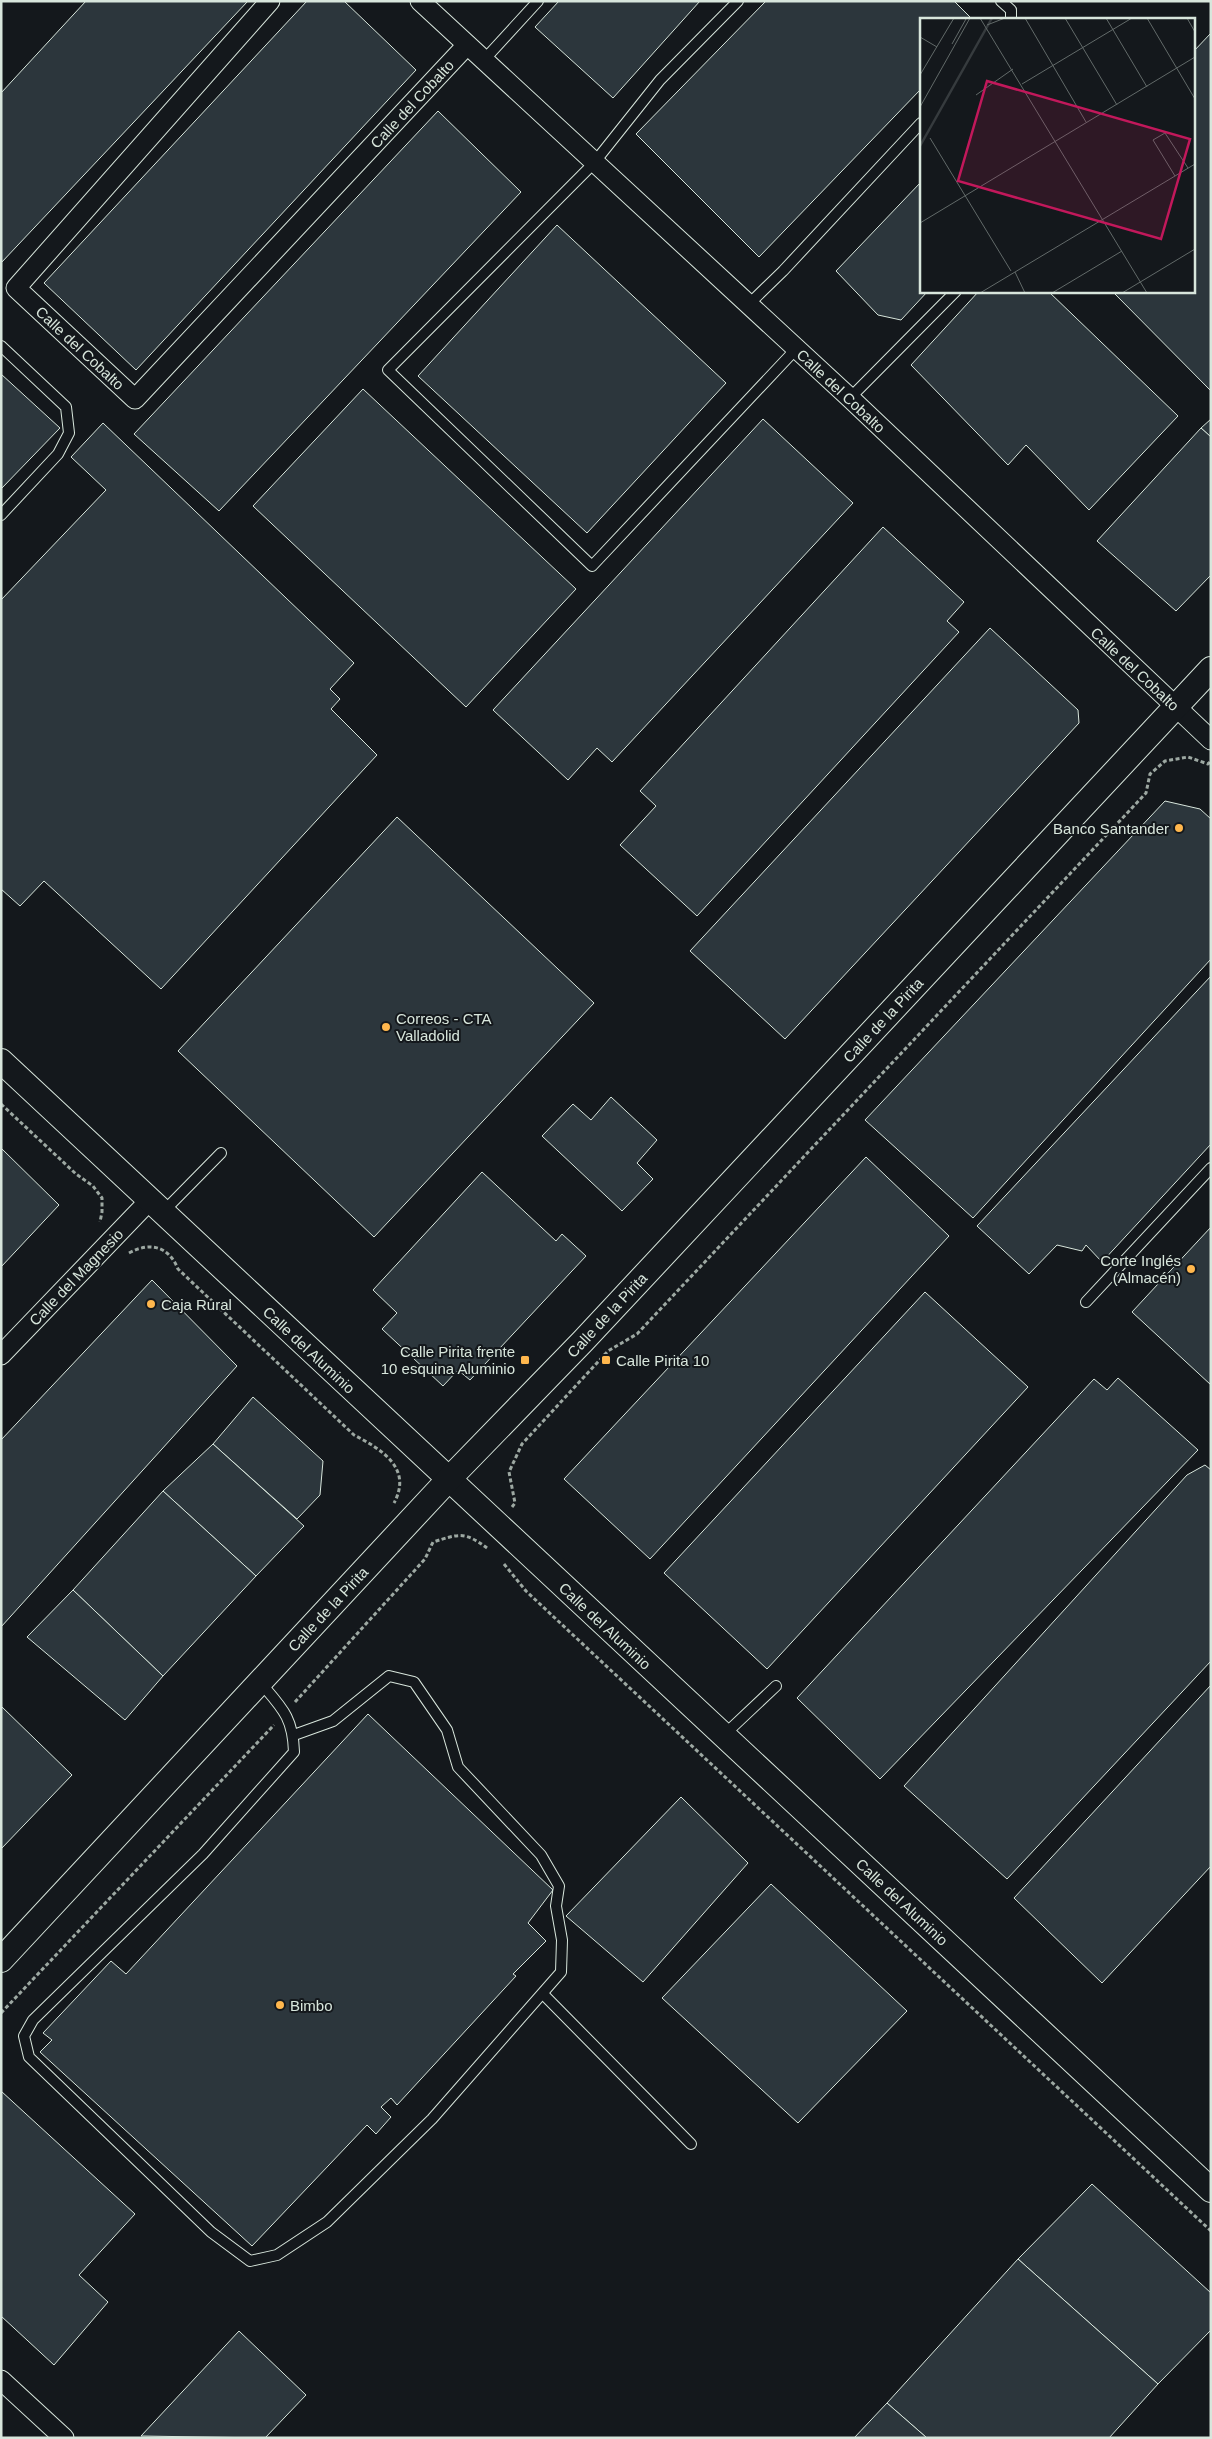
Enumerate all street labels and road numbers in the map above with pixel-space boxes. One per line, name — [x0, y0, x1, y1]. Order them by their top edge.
street label: Calle del Cobalto — [367, 56, 457, 152]
street label: Calle del Cobalto — [32, 303, 128, 393]
street label: Calle del Cobalto — [793, 346, 889, 436]
street label: Calle del Cobalto — [1087, 624, 1183, 714]
street label: Calle de la Pirita — [840, 974, 927, 1066]
street label: Calle del Magnesio — [26, 1225, 126, 1329]
street label: Calle de la Pirita — [564, 1269, 651, 1361]
street label: Calle del Aluminio — [260, 1303, 358, 1397]
street label: Calle de la Pirita — [285, 1563, 372, 1655]
street label: Calle del Aluminio — [556, 1579, 654, 1673]
street label: Calle del Aluminio — [853, 1855, 951, 1949]

